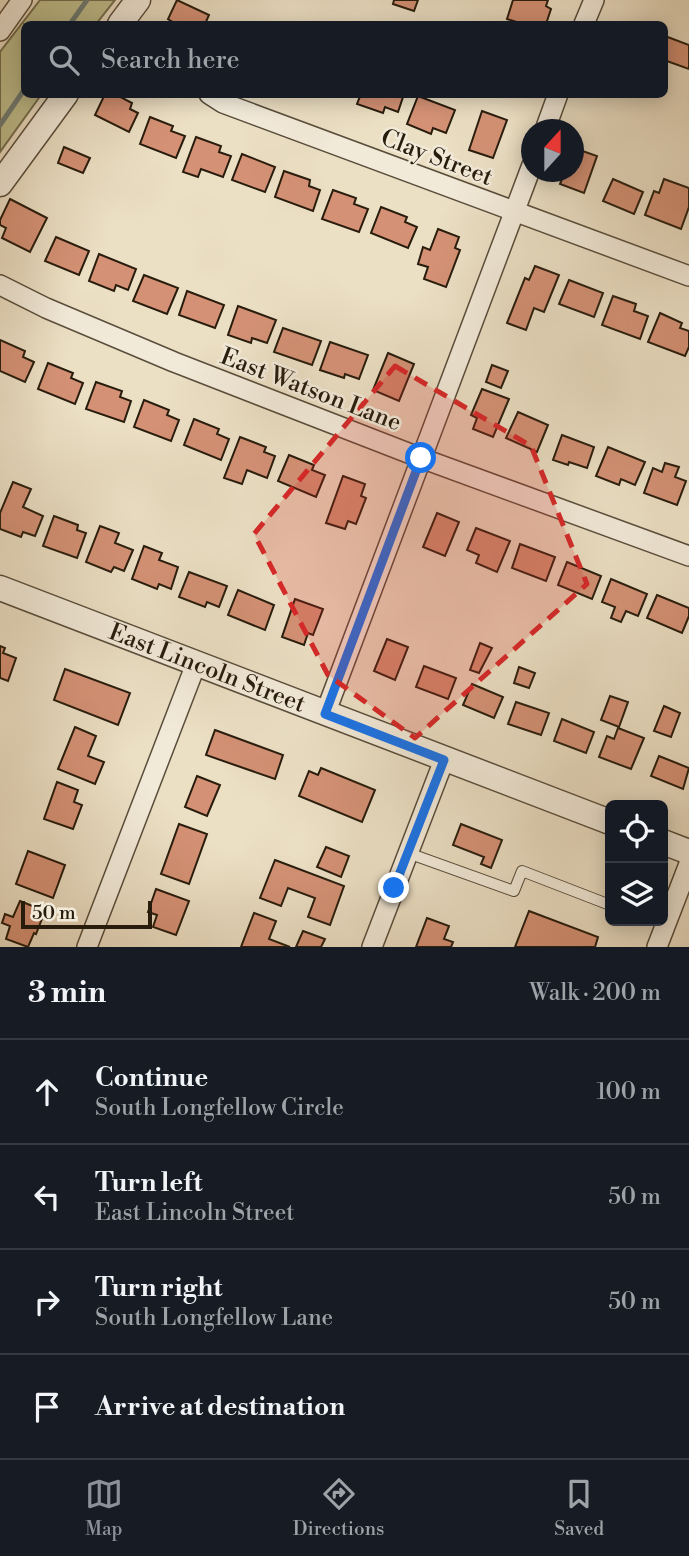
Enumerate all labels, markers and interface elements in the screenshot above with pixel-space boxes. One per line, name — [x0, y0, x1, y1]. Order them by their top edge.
search box — [21, 21, 668, 98]
icon: search — [45, 41, 83, 79]
text: Search here — [101, 44, 240, 76]
north arrow — [521, 119, 584, 182]
street label: Clay Street — [376, 123, 497, 193]
street label: East Watson Lane — [216, 342, 405, 438]
route start — [405, 442, 436, 473]
street label: East Lincoln Street — [104, 617, 310, 720]
map controls — [605, 800, 668, 926]
button: locate — [605, 800, 668, 863]
button: layers — [605, 863, 668, 926]
route end — [378, 872, 409, 903]
scale bar — [21, 898, 152, 930]
text: 50 m — [32, 901, 76, 925]
text: 3 min — [28, 974, 106, 1012]
text: Walk · 200 m — [529, 979, 661, 1007]
text: Continue — [95, 1062, 208, 1094]
icon: ahead — [28, 1073, 66, 1111]
text: 100 m — [596, 1078, 661, 1106]
text: South Longfellow Circle — [95, 1094, 344, 1122]
text: Turn left — [95, 1167, 203, 1199]
icon: left — [28, 1178, 66, 1216]
text: 50 m — [608, 1183, 661, 1211]
text: East Lincoln Street — [95, 1199, 294, 1227]
text: Turn right — [95, 1272, 223, 1304]
icon: right — [28, 1283, 66, 1321]
text: 50 m — [608, 1288, 661, 1316]
text: South Longfellow Lane — [95, 1304, 333, 1332]
icon: arrive — [28, 1388, 66, 1426]
text: Arrive at destination — [95, 1391, 345, 1423]
tab: Map — [85, 1475, 123, 1541]
tab: Directions — [293, 1475, 384, 1541]
tab: Saved — [554, 1475, 604, 1541]

